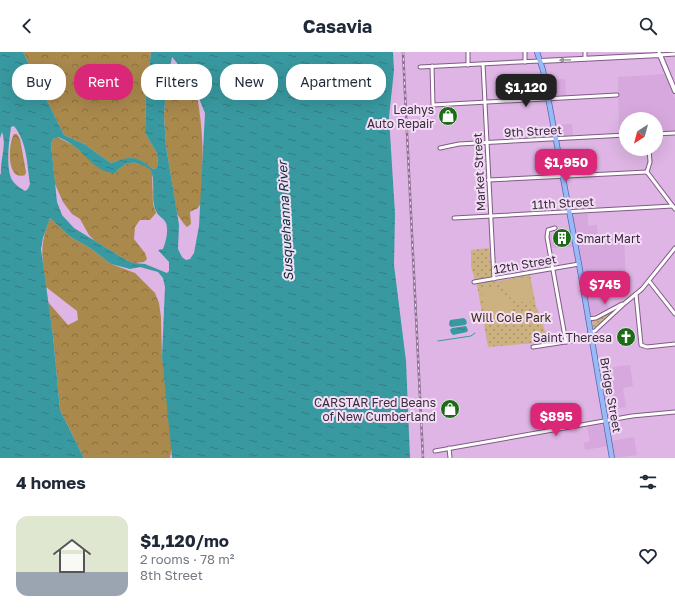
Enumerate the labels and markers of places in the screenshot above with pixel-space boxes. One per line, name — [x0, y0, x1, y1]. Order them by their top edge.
pin: $1,120 — [493, 74, 559, 108]
place label: Leahys Auto Repair — [367, 102, 434, 131]
shop icon: Leahys Auto Repair — [437, 105, 459, 127]
pin: $1,950 — [533, 149, 599, 183]
building icon: Smart Mart — [551, 227, 573, 249]
place label: Smart Mart — [576, 231, 641, 246]
pin: $745 — [581, 271, 629, 305]
church icon: Saint Theresa — [615, 326, 637, 348]
place label: Saint Theresa — [533, 330, 612, 345]
place label: CARSTAR Fred Beans of New Cumberland — [314, 395, 436, 424]
shop icon: CARSTAR Fred Beans of New Cumberland — [439, 398, 461, 420]
pin: $895 — [532, 403, 580, 437]

